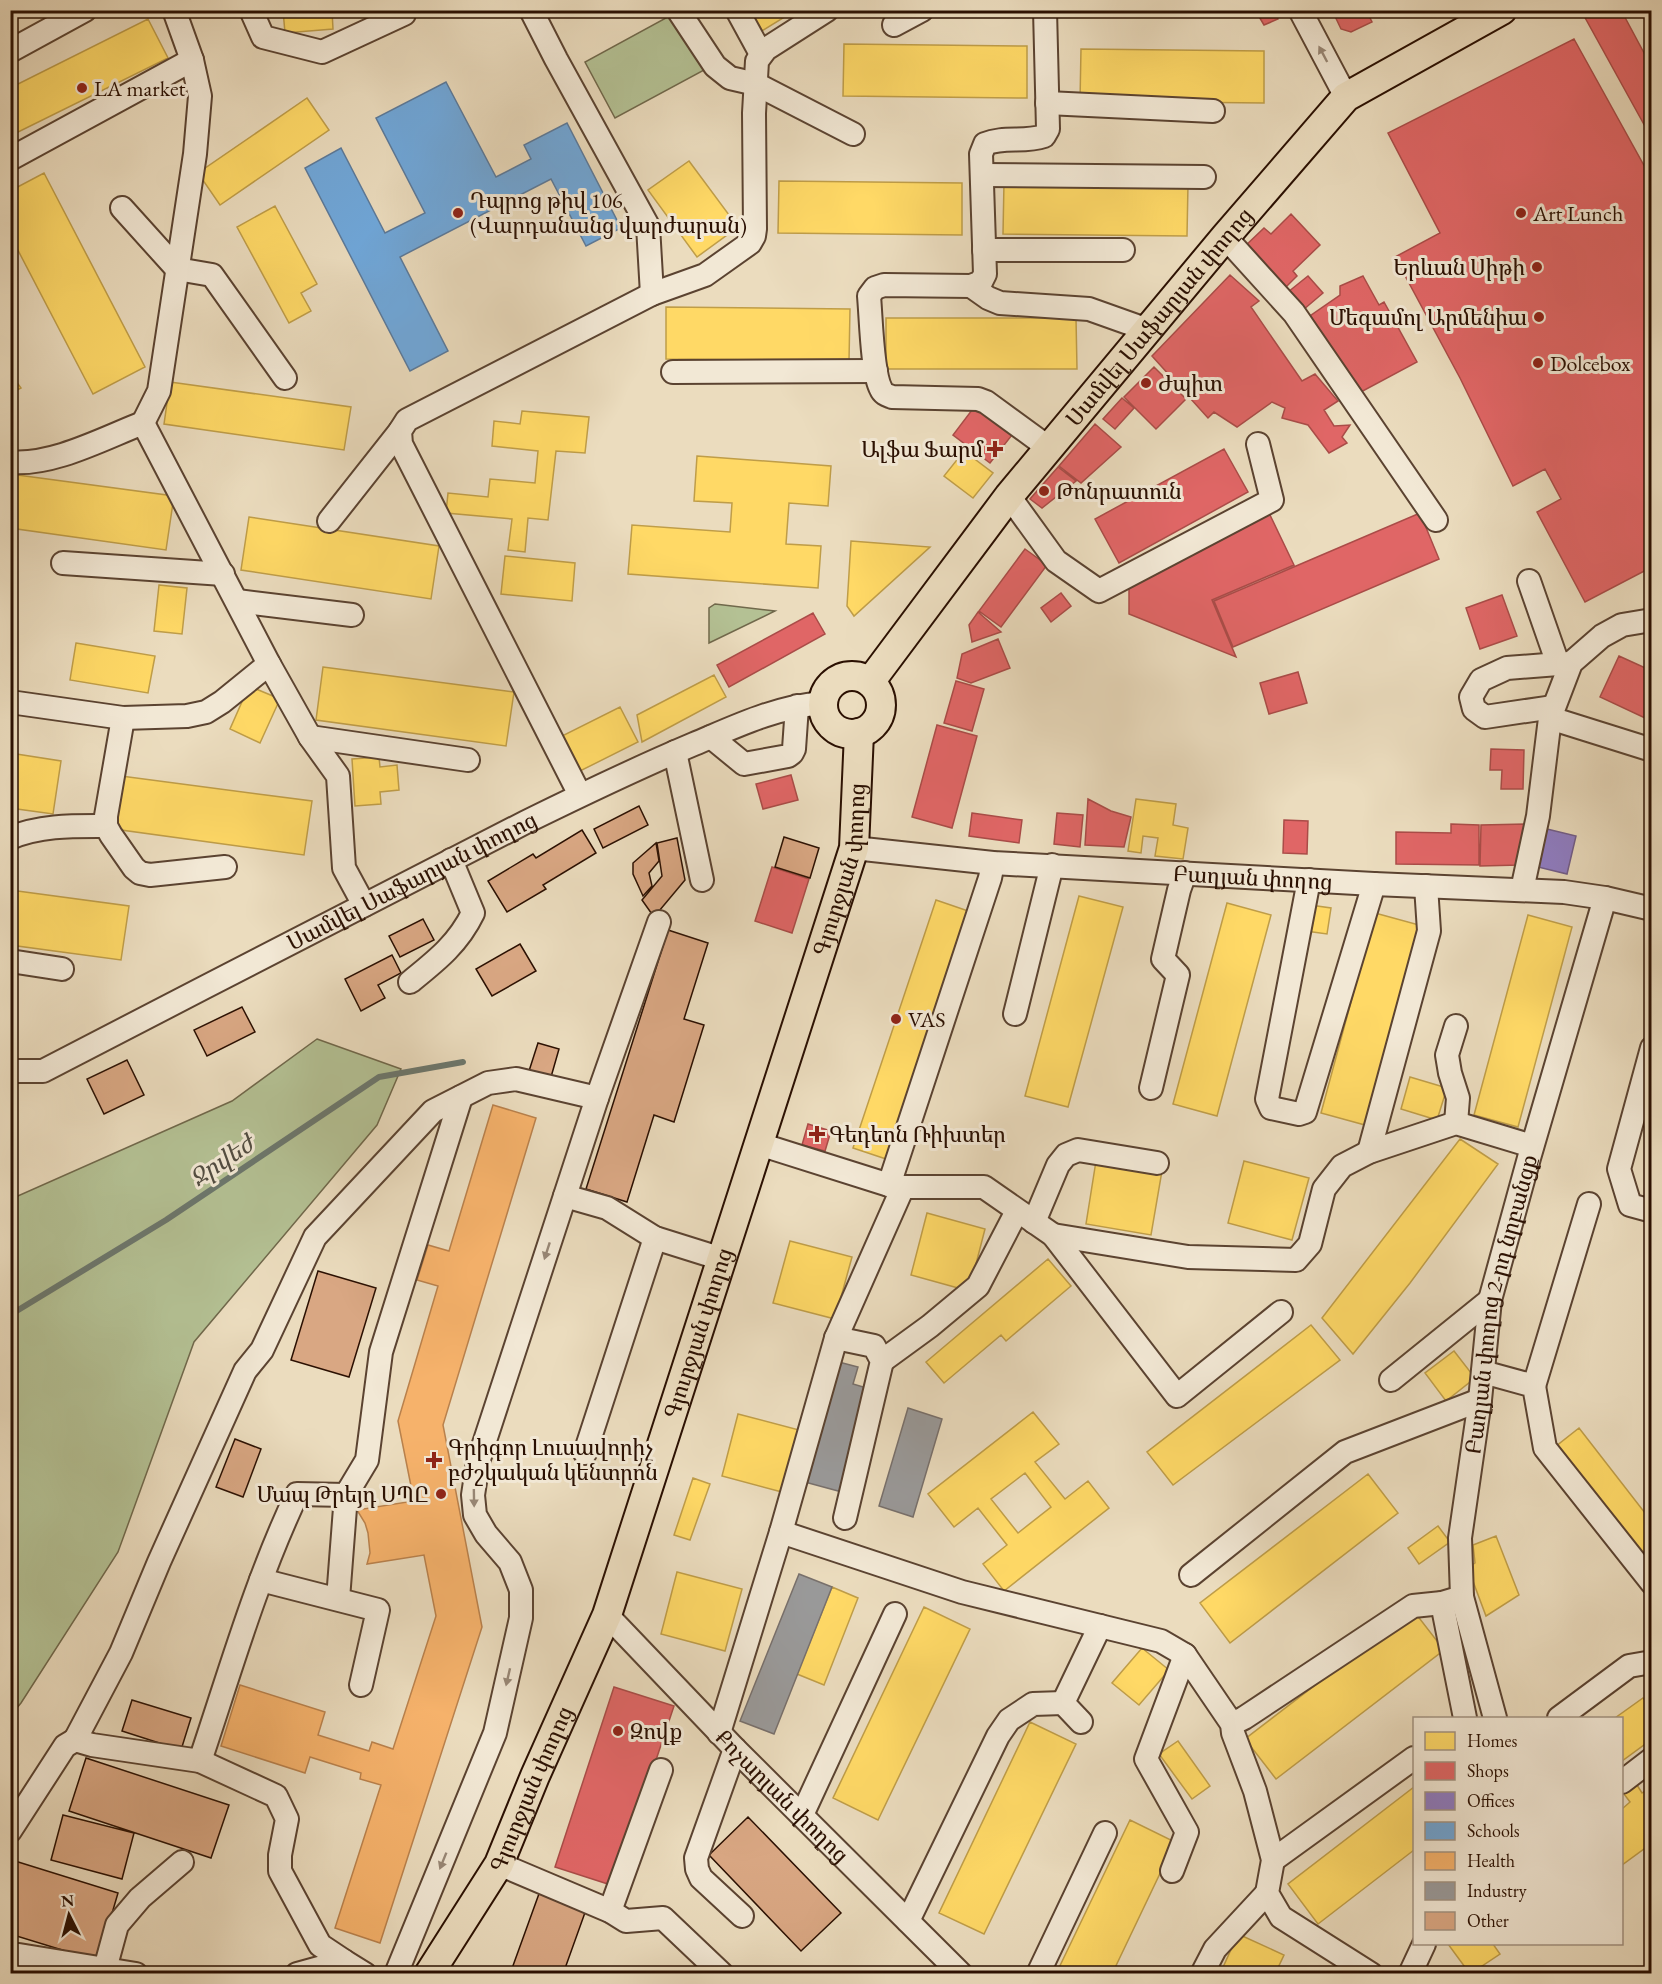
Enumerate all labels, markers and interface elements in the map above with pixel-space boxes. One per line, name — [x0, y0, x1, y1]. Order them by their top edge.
one-way arrow — [1318, 45, 1328, 62]
place label: LA market — [94, 74, 186, 103]
marker: LA market — [75, 81, 89, 95]
place label: Դպրոց թիվ 106 (Վարդանանց վարժարան) — [470, 186, 747, 240]
place label: Art Lunch — [1532, 199, 1623, 228]
street label: Սամվել Սաֆարյան փողոց — [1059, 201, 1259, 432]
marker: Դպրոց թիվ 106 (Վարդանանց վարժարան) — [451, 206, 465, 220]
marker: Art Lunch — [1514, 206, 1528, 220]
place label: Երևան Սիթի — [1393, 253, 1525, 282]
marker: Երևան Սիթի — [1530, 260, 1544, 274]
place label: Մեգամոլ Արմենիա — [1329, 303, 1527, 332]
marker: Մեգամոլ Արմենիա — [1532, 310, 1546, 324]
place label: Dolcebox — [1550, 349, 1631, 378]
marker: Dolcebox — [1531, 356, 1545, 370]
place label: Ժպիտ — [1158, 369, 1223, 398]
marker: Ժպիտ — [1139, 376, 1153, 390]
place label: Ալֆա Ֆարմ — [861, 435, 985, 464]
marker: Ալֆա Ֆարմ — [988, 442, 1002, 456]
place label: Թոնրատուն — [1056, 477, 1182, 506]
marker: Թոնրատուն — [1037, 484, 1051, 498]
street label: Գյուրջյան փողոց — [806, 782, 872, 960]
street label: Սամվել Սաֆարյան փողոց — [282, 805, 542, 957]
street label: Բաղյան փողոց — [1172, 859, 1333, 897]
place label: VAS — [908, 1005, 945, 1034]
marker: VAS — [889, 1012, 903, 1026]
place label: Գեդեոն Ռիխտեր — [829, 1120, 1006, 1149]
water label: Ջրվեժ — [184, 1126, 263, 1193]
marker: Գեդեոն Ռիխտեր — [810, 1127, 824, 1141]
street label: Բաղյան փողոց 2-րդ նրբանցք — [1458, 1151, 1544, 1456]
one-way arrow — [542, 1242, 551, 1260]
street label: Գյուրջյան փողոց — [657, 1244, 739, 1422]
place label: Գրիգոր Լուսավորիչ բժշկական կենտրոն — [448, 1433, 658, 1487]
marker: Գրիգոր Լուսավորիչ բժշկական կենտրոն — [425, 1451, 443, 1469]
place label: Մապ Թրեյդ ՍՊԸ — [257, 1480, 429, 1509]
marker: Մապ Թրեյդ ՍՊԸ — [434, 1487, 448, 1501]
one-way arrow — [469, 1488, 479, 1507]
one-way arrow — [502, 1668, 512, 1687]
street label: Գյուրջյան փողոց — [483, 1702, 579, 1876]
place label: Զովք — [630, 1717, 682, 1746]
legend — [1413, 1717, 1623, 1945]
street label: Քոչարյան փողոց — [709, 1723, 855, 1869]
marker: Զովք — [611, 1724, 625, 1738]
text: Homes — [1467, 1729, 1518, 1752]
text: Shops — [1467, 1759, 1509, 1782]
text: Offices — [1467, 1789, 1515, 1812]
text: Schools — [1467, 1819, 1520, 1842]
text: Health — [1467, 1849, 1515, 1872]
one-way arrow — [438, 1852, 448, 1870]
text: Industry — [1467, 1879, 1527, 1902]
north arrow — [39, 1885, 99, 1945]
text: N — [60, 1889, 75, 1912]
text: Other — [1467, 1909, 1509, 1932]

